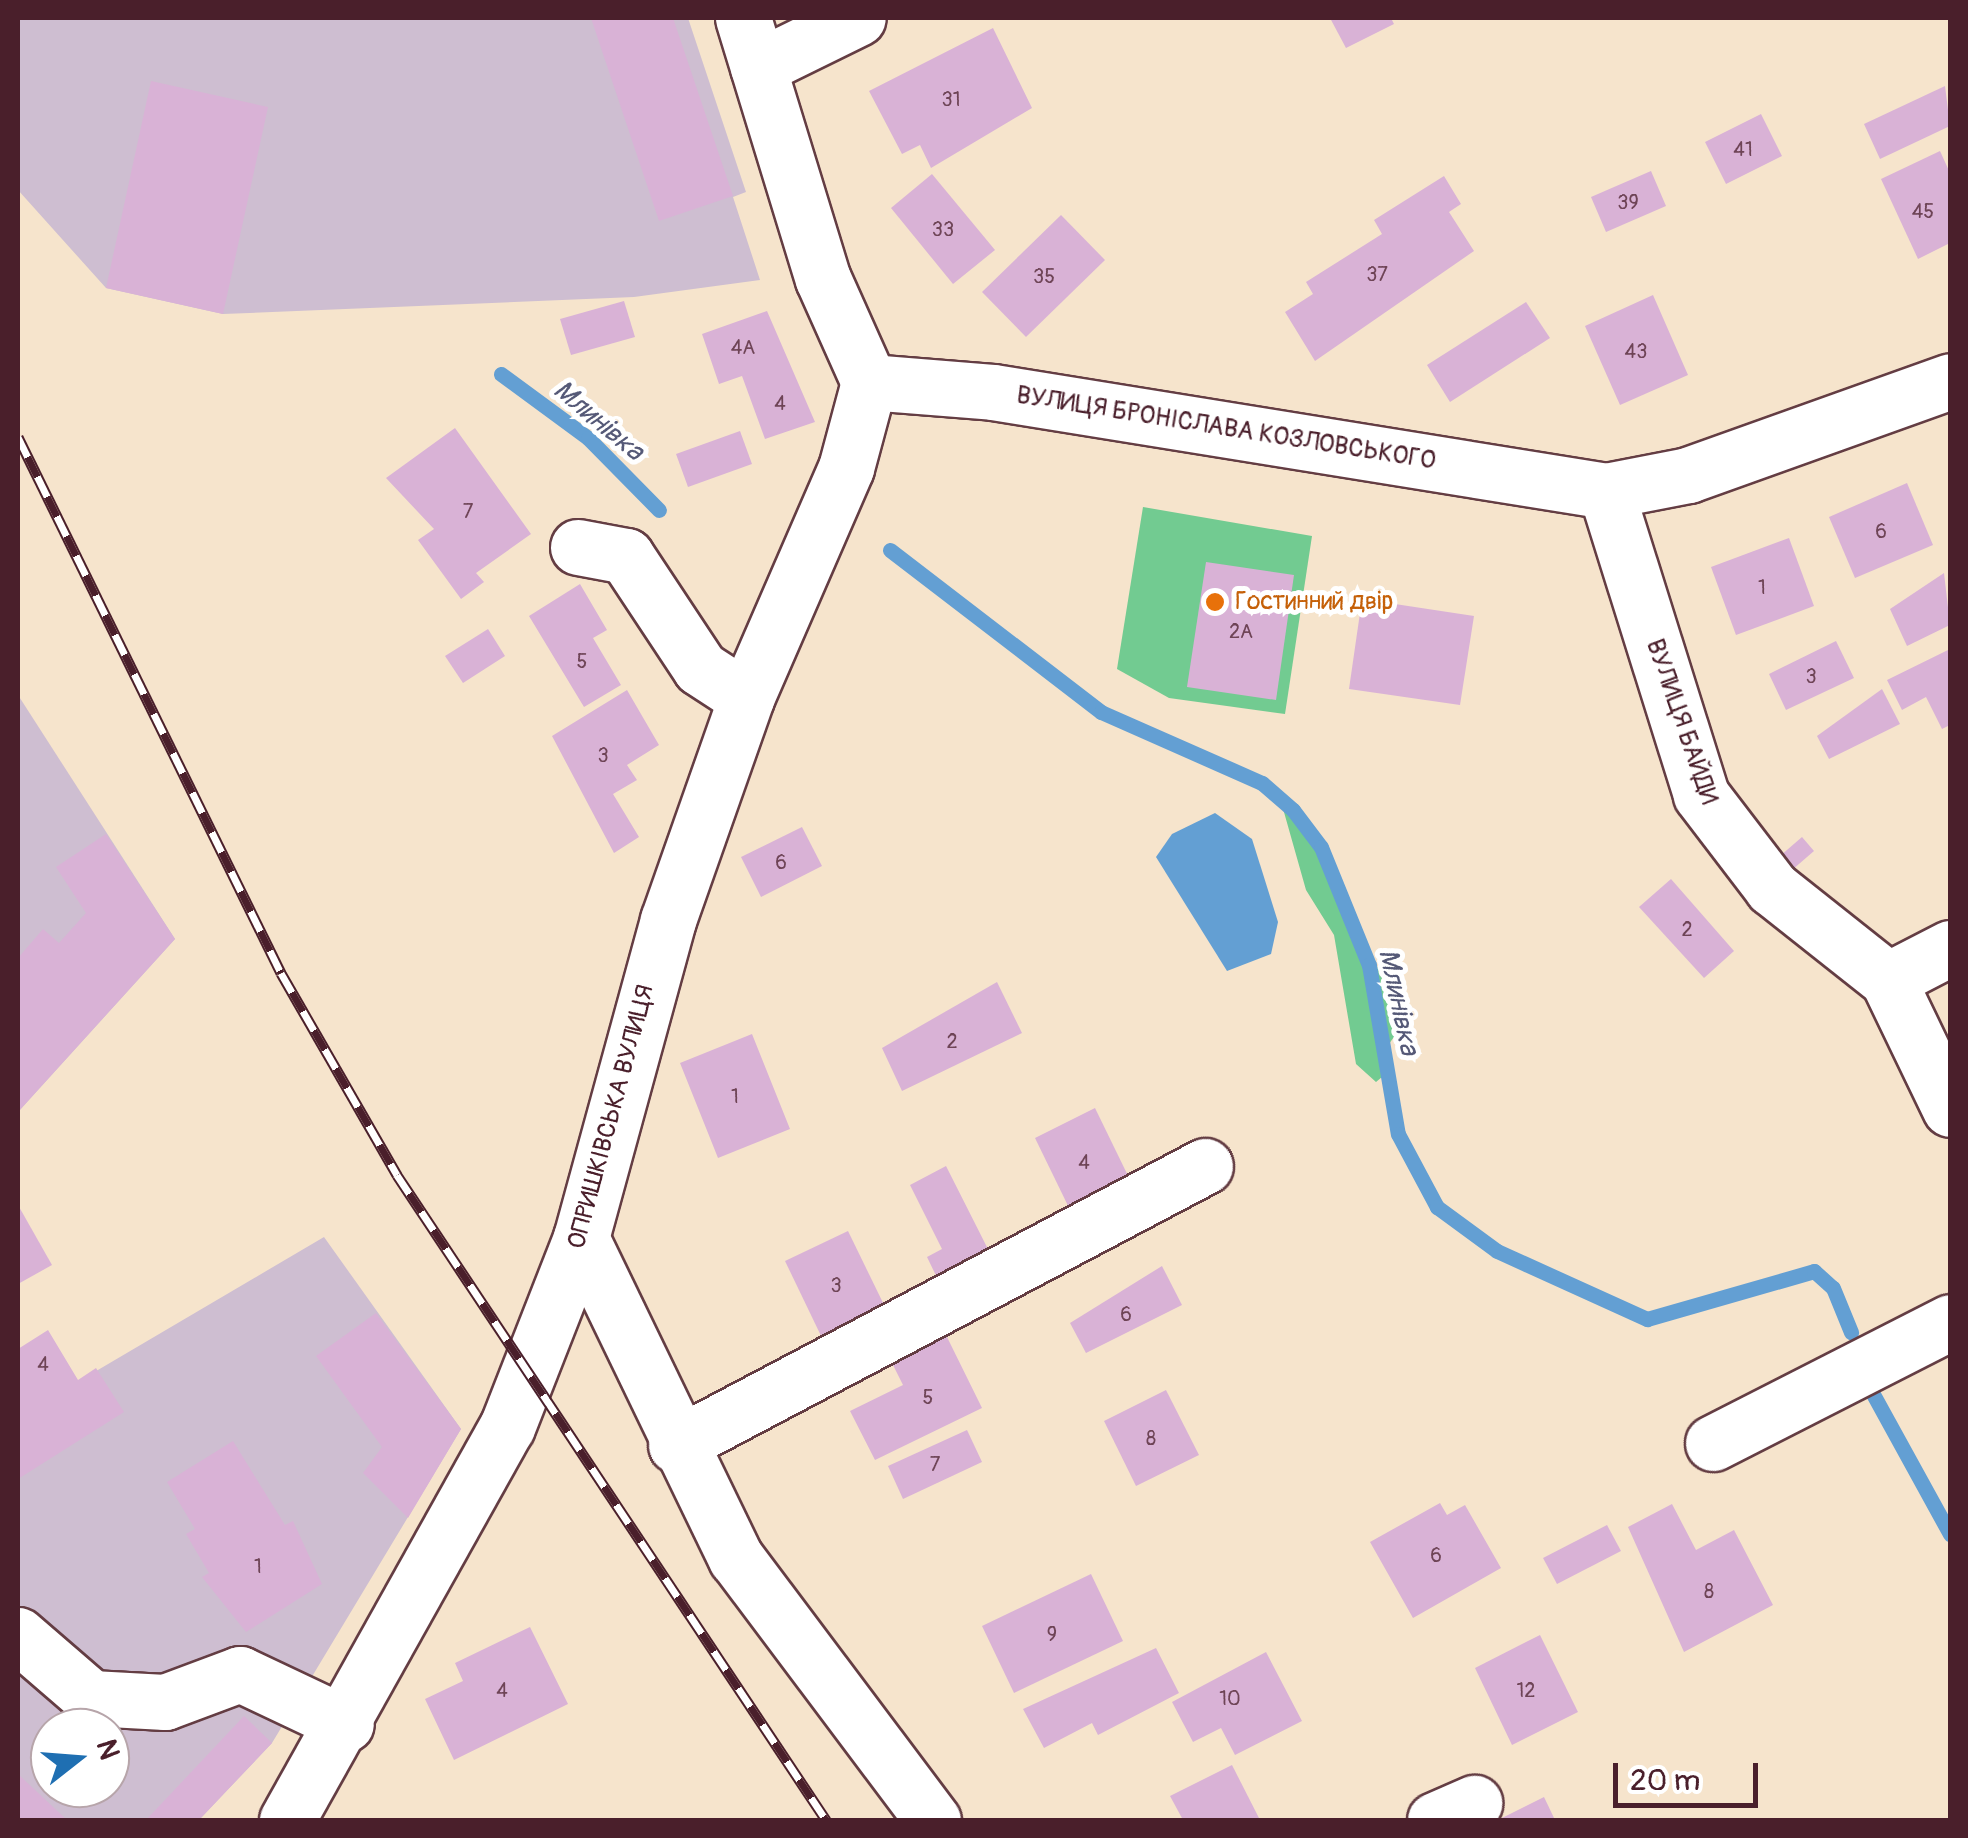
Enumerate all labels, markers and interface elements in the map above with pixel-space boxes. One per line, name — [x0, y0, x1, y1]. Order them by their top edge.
house number: 31 — [942, 87, 960, 111]
house number: 41 — [1733, 137, 1753, 161]
house number: 39 — [1617, 190, 1639, 214]
house number: 45 — [1912, 199, 1934, 223]
house number: 33 — [932, 217, 954, 241]
house number: 37 — [1366, 262, 1388, 286]
house number: 35 — [1033, 264, 1055, 288]
house number: 4А — [731, 335, 755, 359]
house number: 43 — [1625, 339, 1647, 363]
water label: Млинівка — [546, 374, 650, 468]
street label: ВУЛИЦЯ БРОНІСЛАВА КОЗЛОВСЬКОГО — [1014, 381, 1438, 477]
house number: 4 — [774, 391, 786, 415]
house number: 7 — [463, 499, 473, 523]
house number: 6 — [1875, 519, 1887, 543]
house number: 1 — [1758, 575, 1766, 599]
place label: Гостинний двір — [1235, 587, 1393, 617]
marker: Гостинний двір — [1204, 591, 1226, 613]
house number: 2А — [1229, 619, 1253, 643]
street label: ВУЛИЦЯ БАЙДИ — [1639, 635, 1723, 809]
house number: 5 — [577, 649, 587, 673]
house number: 3 — [1805, 664, 1817, 688]
house number: 3 — [597, 743, 609, 767]
house number: 6 — [775, 850, 787, 874]
house number: 2 — [1681, 917, 1693, 941]
water label: Млинівка — [1370, 946, 1426, 1058]
street label: ОПРИШКІВСЬКА ВУЛИЦЯ — [562, 982, 662, 1252]
house number: 2 — [946, 1029, 958, 1053]
house number: 1 — [731, 1084, 739, 1108]
house number: 4 — [1078, 1150, 1090, 1174]
house number: 3 — [830, 1273, 842, 1297]
house number: 6 — [1120, 1302, 1132, 1326]
house number: 4 — [37, 1352, 49, 1376]
house number: 5 — [923, 1385, 933, 1409]
house number: 8 — [1146, 1426, 1156, 1450]
house number: 7 — [930, 1452, 940, 1476]
house number: 6 — [1430, 1543, 1442, 1567]
house number: 1 — [254, 1554, 262, 1578]
house number: 8 — [1704, 1579, 1714, 1603]
house number: 9 — [1047, 1622, 1057, 1646]
house number: 4 — [496, 1678, 508, 1702]
house number: 12 — [1517, 1678, 1535, 1702]
house number: 10 — [1219, 1686, 1241, 1710]
north arrow — [30, 1708, 130, 1808]
text: N — [88, 1735, 127, 1764]
scale bar — [1618, 1743, 1763, 1805]
text: 20 m — [1630, 1762, 1700, 1799]

